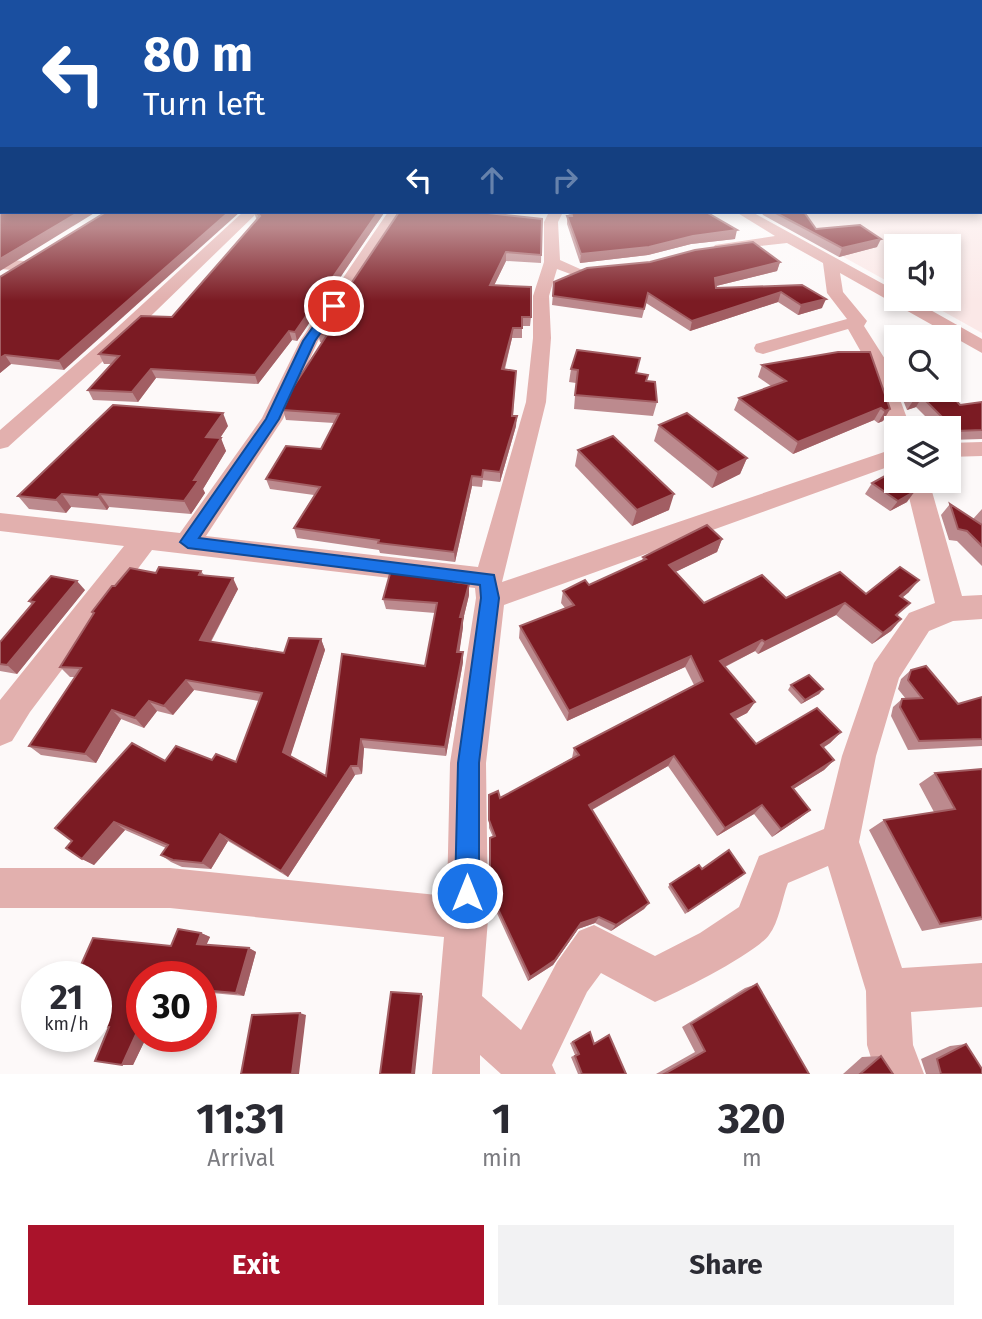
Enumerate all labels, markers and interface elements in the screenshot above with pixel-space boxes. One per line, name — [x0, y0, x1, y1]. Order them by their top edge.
text: 80 m — [143, 25, 253, 84]
icon: left — [28, 28, 119, 119]
text: Turn left — [143, 85, 265, 123]
icon: left — [400, 161, 438, 199]
icon: ahead — [473, 161, 511, 199]
icon: right — [546, 161, 584, 199]
map controls — [884, 234, 961, 493]
button: sound — [884, 234, 961, 311]
pin — [304, 276, 364, 336]
icon: arrive — [315, 287, 353, 325]
button: search — [884, 325, 961, 402]
button: layers — [884, 416, 961, 493]
position arrow — [430, 856, 504, 930]
speed limit sign: 30 — [126, 961, 217, 1052]
text: 21 — [50, 976, 83, 1018]
text: km/h — [44, 1013, 89, 1035]
text: 11:31 — [196, 1094, 286, 1144]
text: 1 — [492, 1094, 512, 1144]
text: 320 — [718, 1094, 786, 1144]
text: Arrival — [207, 1144, 275, 1172]
text: min — [482, 1144, 522, 1172]
text: m — [742, 1144, 762, 1172]
button: Exit — [28, 1225, 484, 1305]
button: Share — [498, 1225, 954, 1305]

